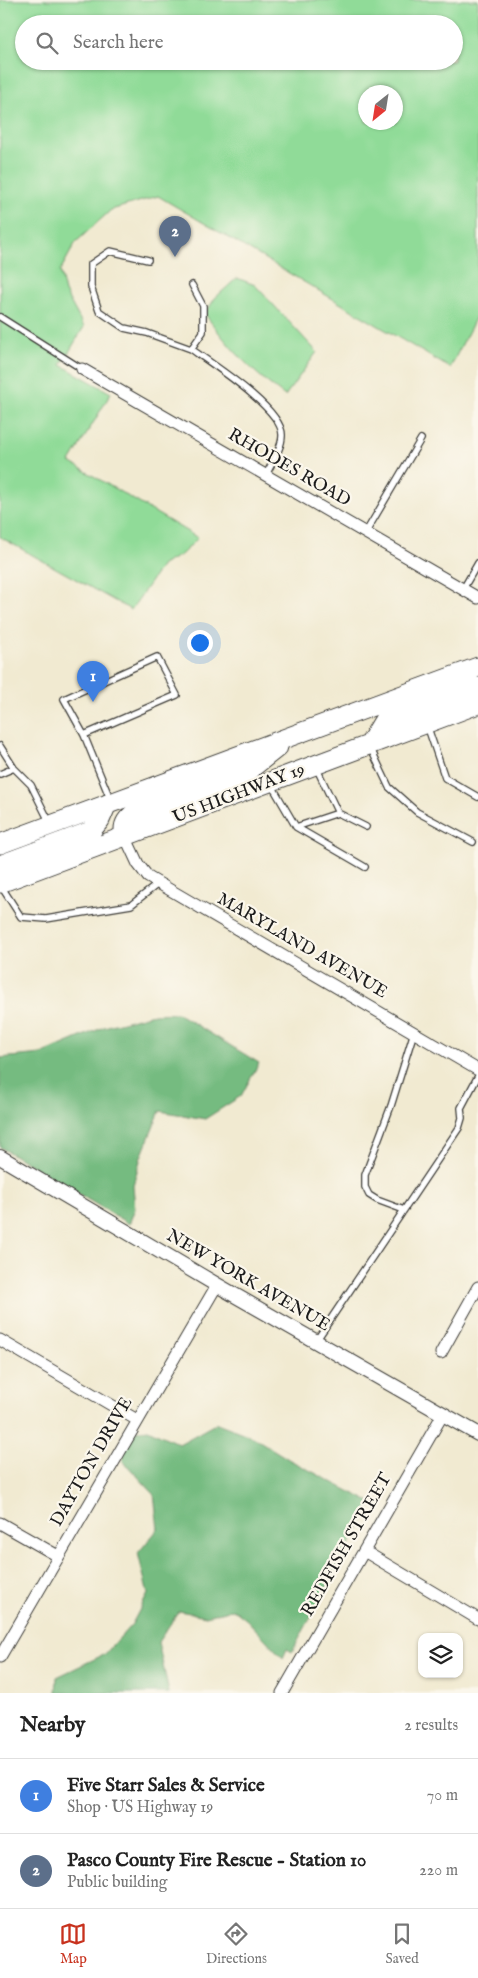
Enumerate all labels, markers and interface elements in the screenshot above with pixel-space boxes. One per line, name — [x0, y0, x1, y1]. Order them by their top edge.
search box — [15, 15, 463, 70]
icon: search — [33, 29, 61, 57]
text: Search here — [73, 31, 164, 55]
north arrow — [358, 85, 403, 130]
pin: 2 — [159, 216, 191, 257]
street label: RHODES ROAD — [224, 424, 354, 512]
your location — [187, 630, 213, 656]
pin: 1 — [77, 661, 109, 702]
street label: US HIGHWAY 19 — [170, 758, 308, 830]
street label: MARYLAND AVENUE — [213, 888, 391, 1004]
street label: NEW YORK AVENUE — [162, 1225, 334, 1337]
street label: DAYTON DRIVE — [46, 1393, 138, 1531]
street label: REDFISH STREET — [297, 1469, 397, 1621]
map controls — [418, 1633, 463, 1678]
button: layers — [418, 1633, 463, 1678]
text: Nearby — [20, 1712, 85, 1739]
text: 2 results — [404, 1716, 458, 1736]
text: Five Starr Sales & Service — [67, 1774, 265, 1798]
text: 1 — [33, 1786, 39, 1806]
text: 70 m — [427, 1786, 458, 1806]
text: Shop · US Highway 19 — [67, 1798, 213, 1818]
text: Pasco County Fire Rescue - Station 10 — [67, 1849, 366, 1873]
text: 2 — [32, 1861, 40, 1881]
text: 220 m — [419, 1861, 458, 1881]
text: Public building — [67, 1873, 167, 1893]
tab: Map — [59, 1920, 87, 1968]
tab: Directions — [206, 1920, 267, 1968]
tab: Saved — [386, 1920, 419, 1968]

